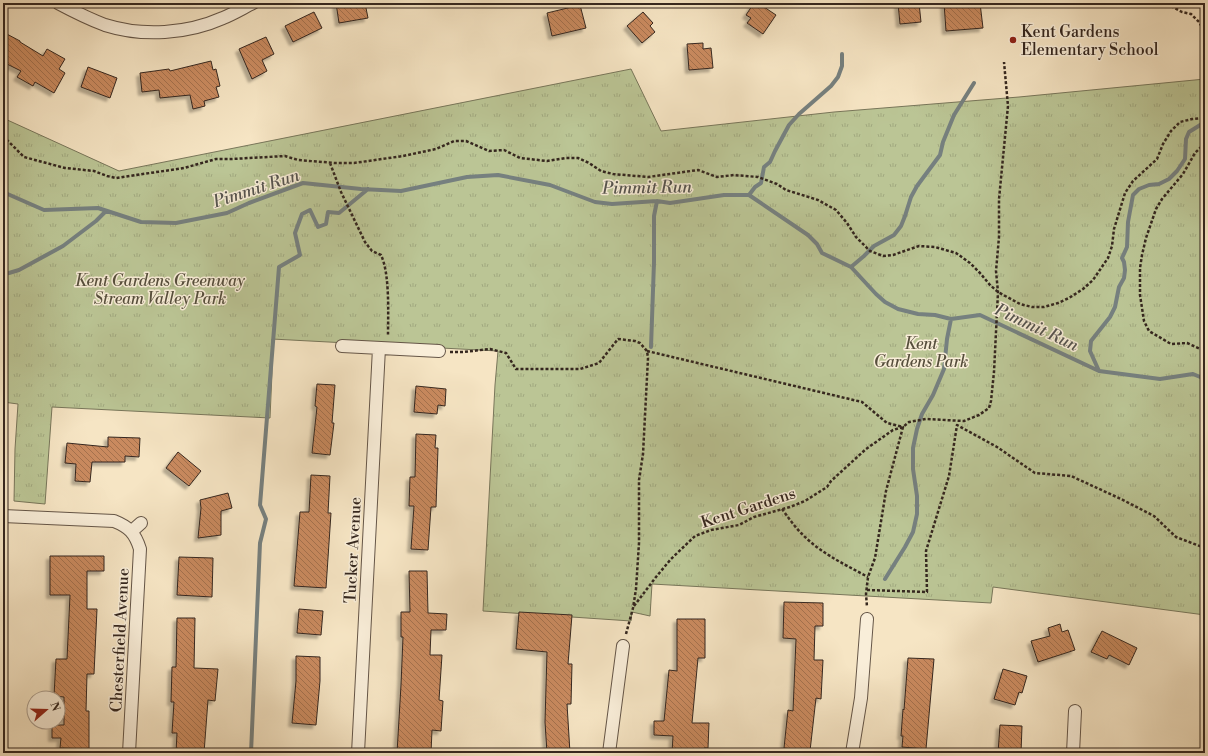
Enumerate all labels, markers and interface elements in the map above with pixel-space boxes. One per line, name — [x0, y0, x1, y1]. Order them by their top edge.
place label: Kent Gardens Elementary School — [1021, 22, 1159, 60]
marker: Kent Gardens Elementary School — [1008, 35, 1018, 45]
water label: Pimmit Run — [209, 164, 303, 214]
water label: Pimmit Run — [601, 176, 692, 200]
park label: Kent Gardens Greenway Stream Valley Park — [75, 271, 246, 309]
water label: Pimmit Run — [990, 299, 1082, 357]
park label: Kent Gardens Park — [874, 334, 968, 372]
street label: Kent Gardens — [698, 483, 798, 533]
street label: Tucker Avenue — [340, 496, 366, 604]
street label: Chesterfield Avenue — [106, 567, 134, 713]
north arrow — [26, 690, 66, 730]
text: N — [46, 700, 63, 714]

